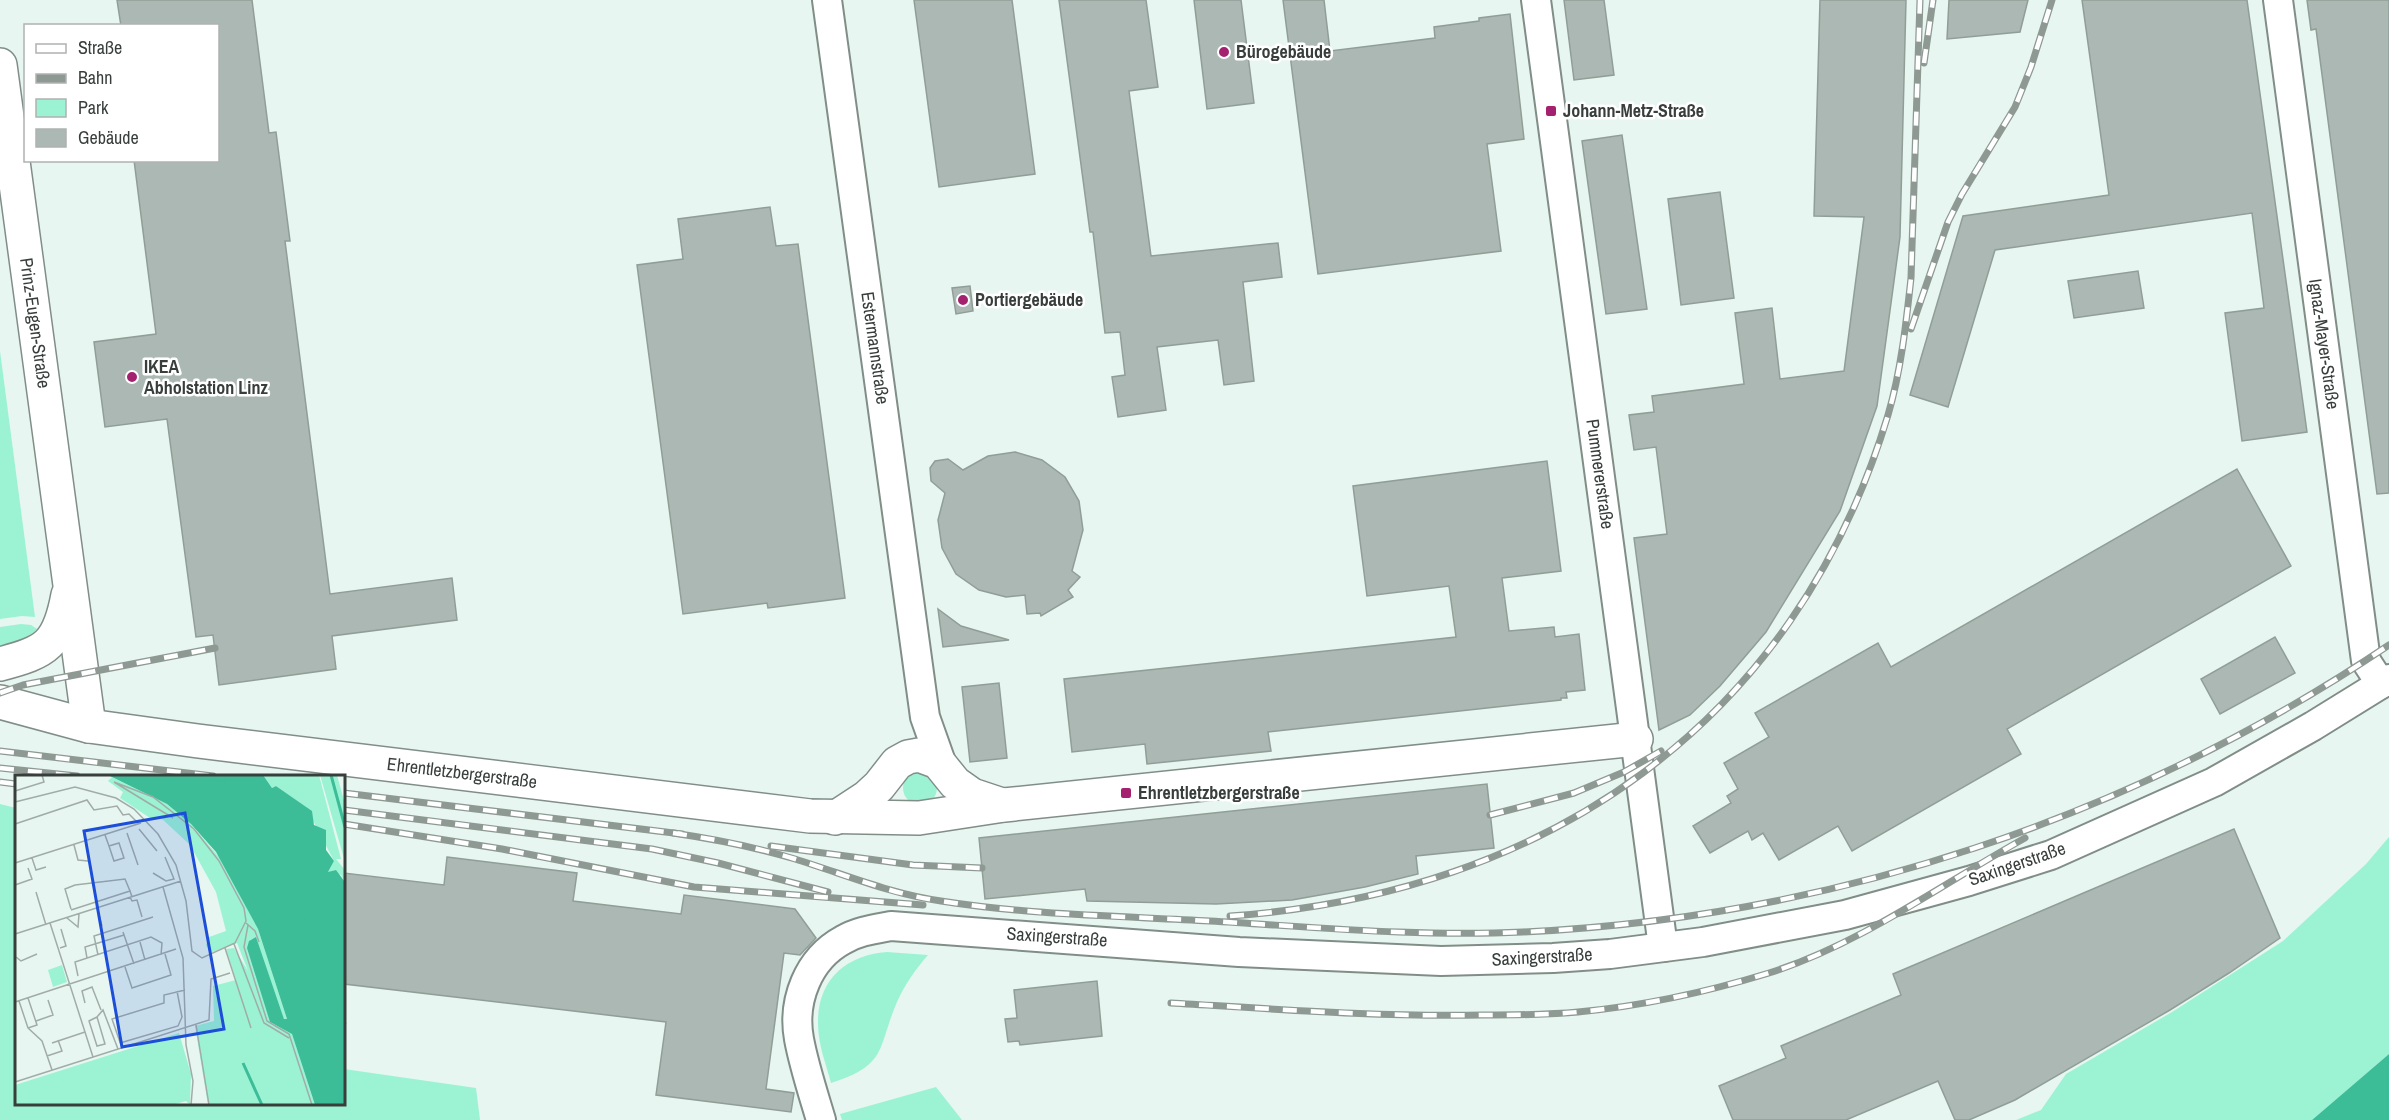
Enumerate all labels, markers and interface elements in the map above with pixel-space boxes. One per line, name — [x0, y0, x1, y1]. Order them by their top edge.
legend — [24, 24, 219, 162]
text: Straße — [78, 35, 122, 60]
place label: Bürogebäude — [1236, 39, 1331, 64]
marker: Bürogebäude — [1217, 45, 1231, 59]
text: Bahn — [78, 65, 112, 90]
text: Park — [78, 95, 109, 120]
place label: Johann-Metz-Straße — [1563, 98, 1704, 123]
marker: Johann-Metz-Straße — [1544, 104, 1558, 118]
text: Gebäude — [78, 125, 139, 150]
street label: Prinz-Eugen-Straße — [14, 256, 57, 390]
street label: Ignaz-Mayer-Straße — [2303, 277, 2346, 411]
place label: Portiergebäude — [975, 287, 1083, 312]
street label: Estermannstraße — [855, 290, 896, 406]
marker: Portiergebäude — [956, 293, 970, 307]
place label: IKEA Abholstation Linz — [144, 354, 268, 400]
marker: IKEA Abholstation Linz — [125, 370, 139, 384]
street label: Pummererstraße — [1580, 417, 1621, 530]
street label: Ehrentletzbergerstraße — [386, 751, 538, 794]
inset map — [15, 775, 345, 1105]
place label: Ehrentletzbergerstraße — [1138, 780, 1300, 805]
marker: Ehrentletzbergerstraße — [1119, 786, 1133, 800]
street label: Saxingerstraße — [1965, 835, 2069, 892]
street label: Saxingerstraße — [1006, 921, 1108, 952]
street label: Saxingerstraße — [1491, 941, 1593, 972]

